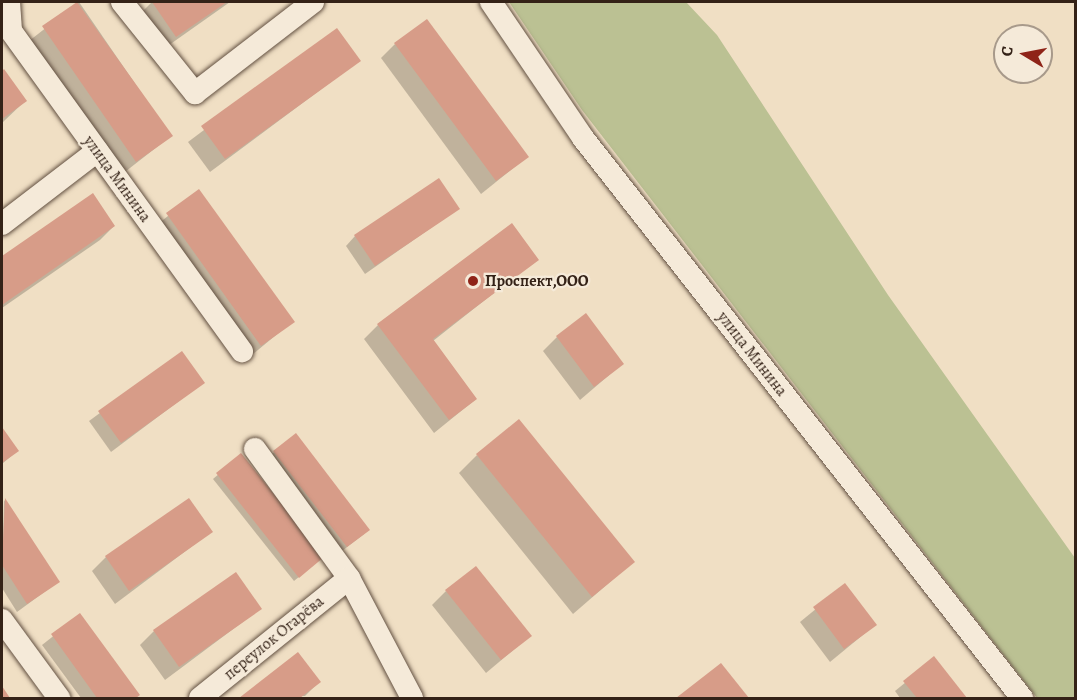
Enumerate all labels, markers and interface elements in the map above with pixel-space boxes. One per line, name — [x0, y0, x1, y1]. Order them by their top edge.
north arrow — [993, 24, 1053, 84]
text: С — [996, 44, 1019, 58]
street label: улица Минина — [79, 132, 155, 226]
place label: Проспект,ООО — [485, 271, 589, 291]
marker: Проспект,ООО — [466, 274, 480, 288]
street label: улица Минина — [713, 308, 791, 400]
street label: переулок Огарёва — [220, 592, 328, 684]

